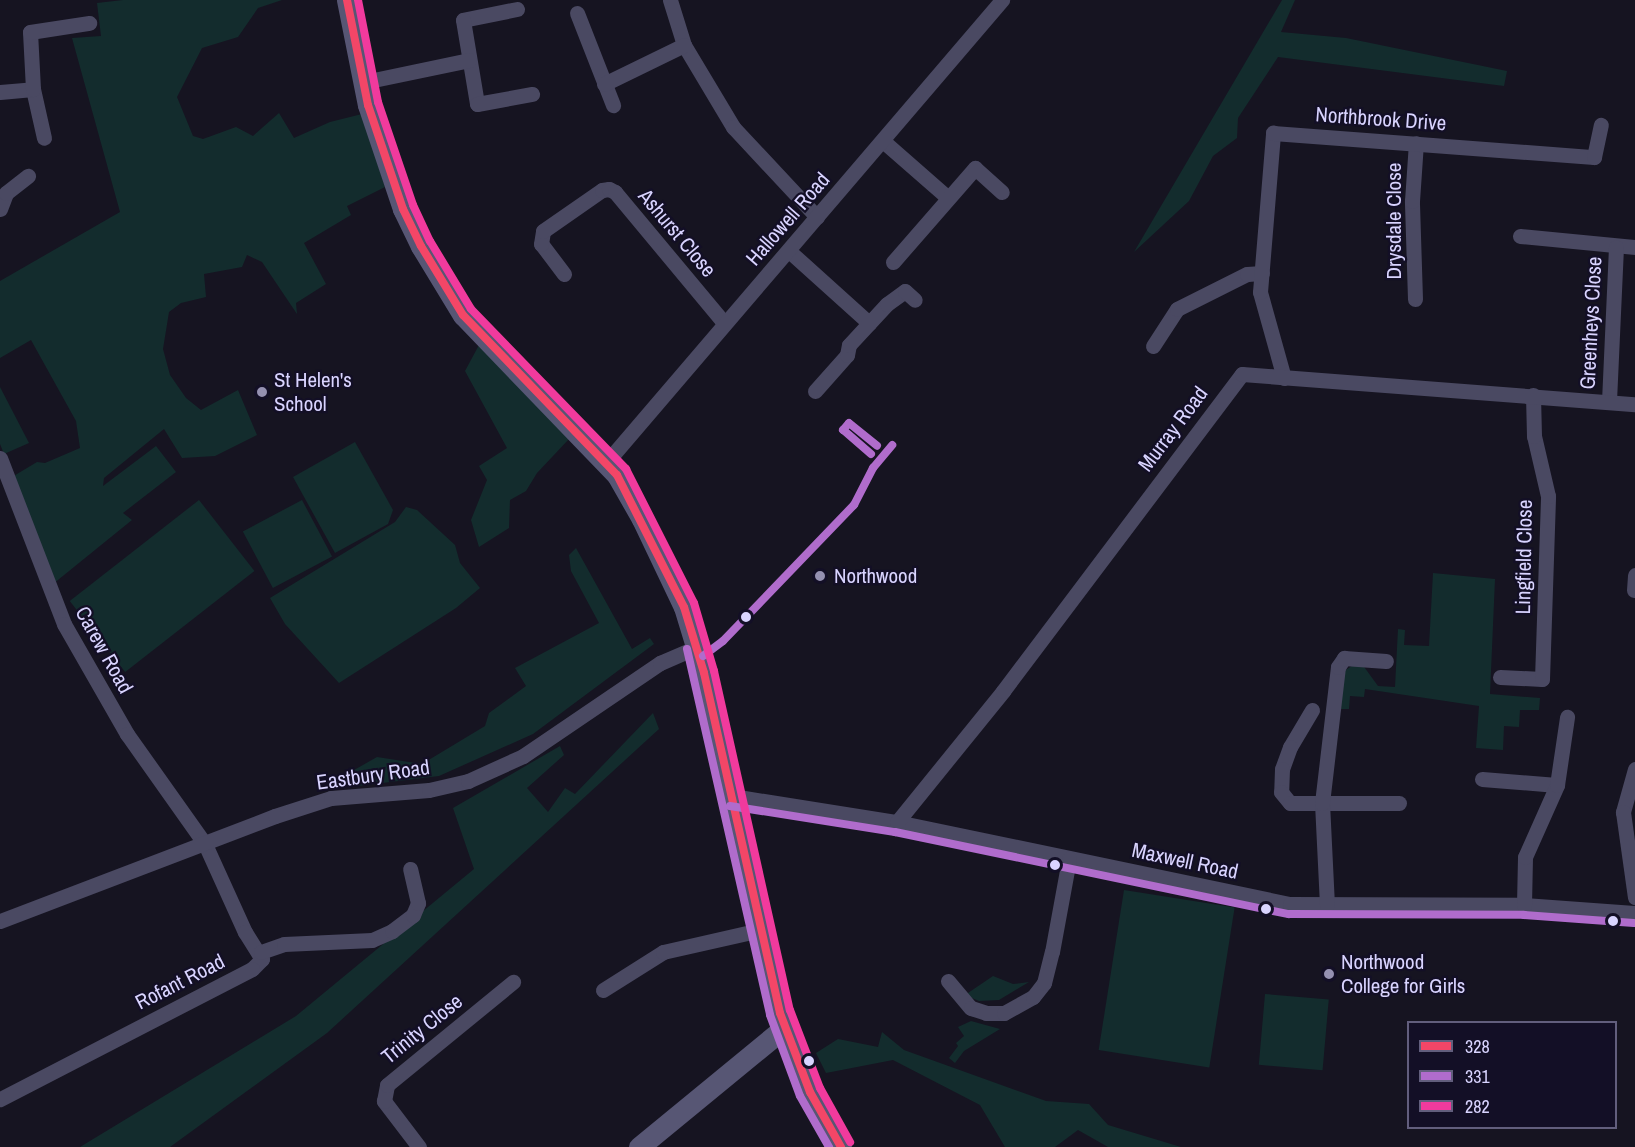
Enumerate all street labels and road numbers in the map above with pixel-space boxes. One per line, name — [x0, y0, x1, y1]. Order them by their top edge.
street label: Northbrook Drive — [1315, 102, 1447, 136]
street label: Drysdale Close — [1381, 163, 1407, 279]
street label: Hallowell Road — [741, 167, 835, 271]
street label: Ashurst Close — [633, 184, 721, 282]
street label: Greenheys Close — [1575, 256, 1607, 390]
street label: Murray Road — [1133, 382, 1213, 476]
street label: Lingfield Close — [1510, 499, 1538, 615]
street label: Carew Road — [70, 602, 138, 698]
street label: Eastbury Road — [315, 755, 431, 795]
street label: Maxwell Road — [1129, 837, 1241, 885]
street label: Rofant Road — [131, 949, 229, 1015]
street label: Trinity Close — [376, 989, 468, 1069]

